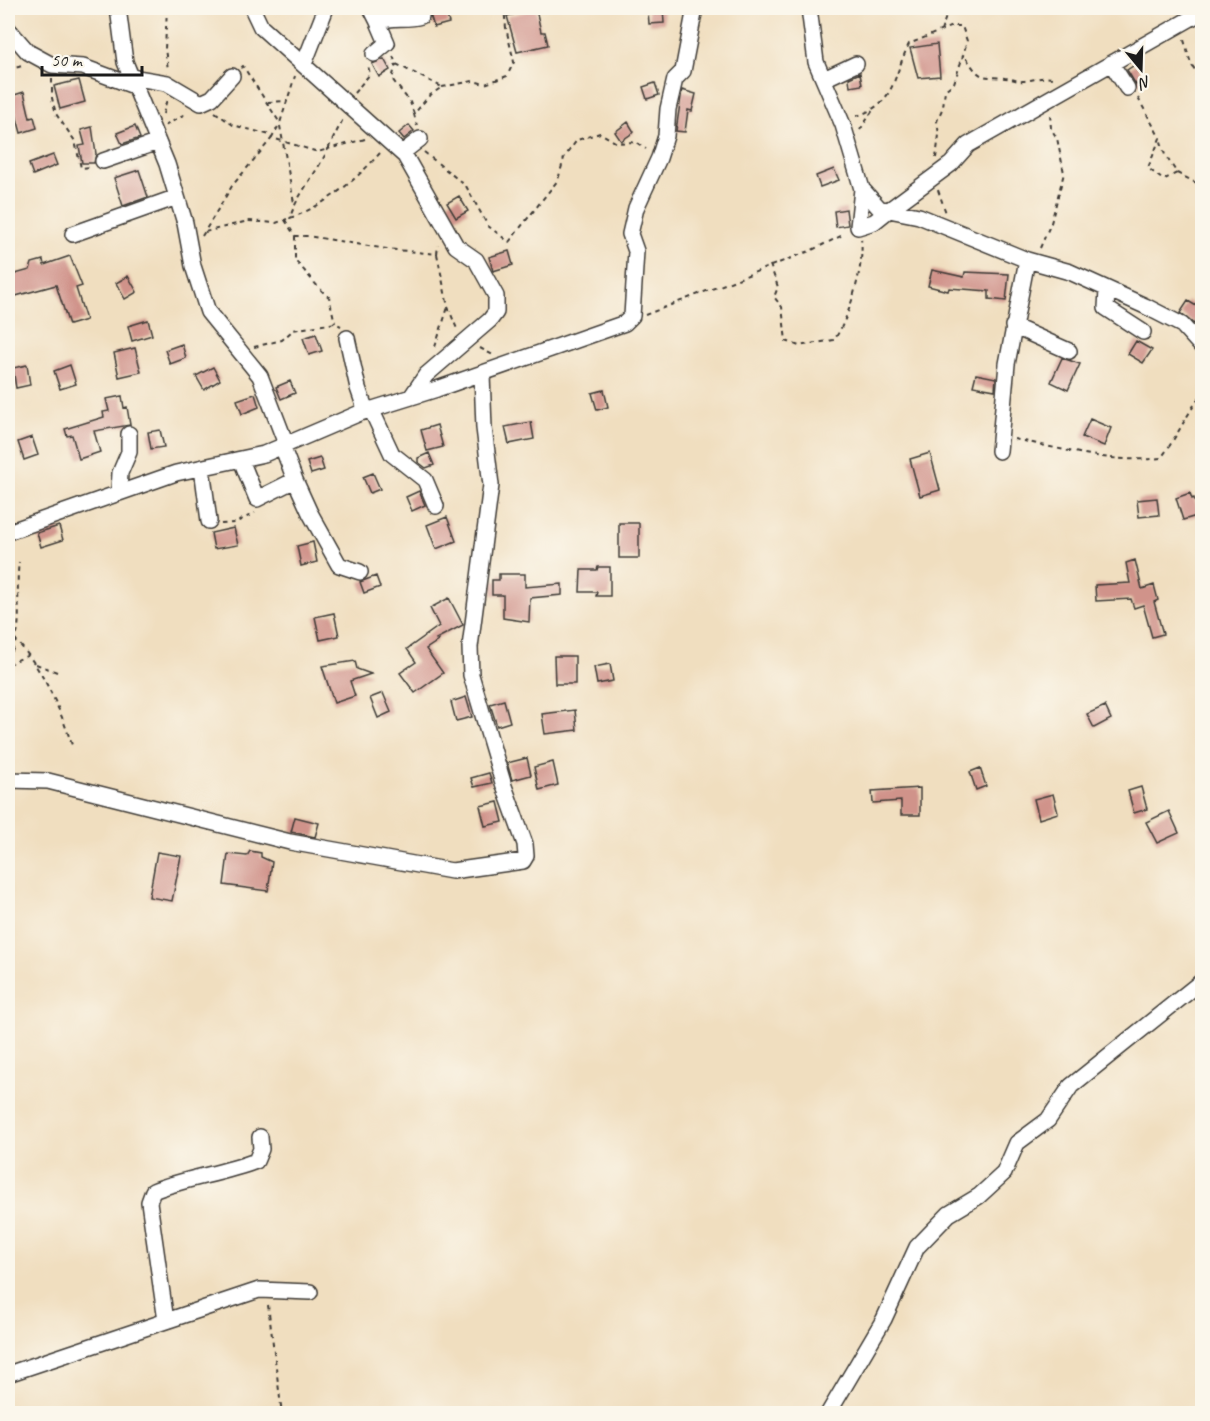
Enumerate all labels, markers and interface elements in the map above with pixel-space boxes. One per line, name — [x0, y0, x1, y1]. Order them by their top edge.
scale bar — [42, 39, 142, 77]
north arrow — [1111, 39, 1171, 99]
text: 50 m — [51, 49, 84, 71]
text: N — [1135, 71, 1153, 94]

